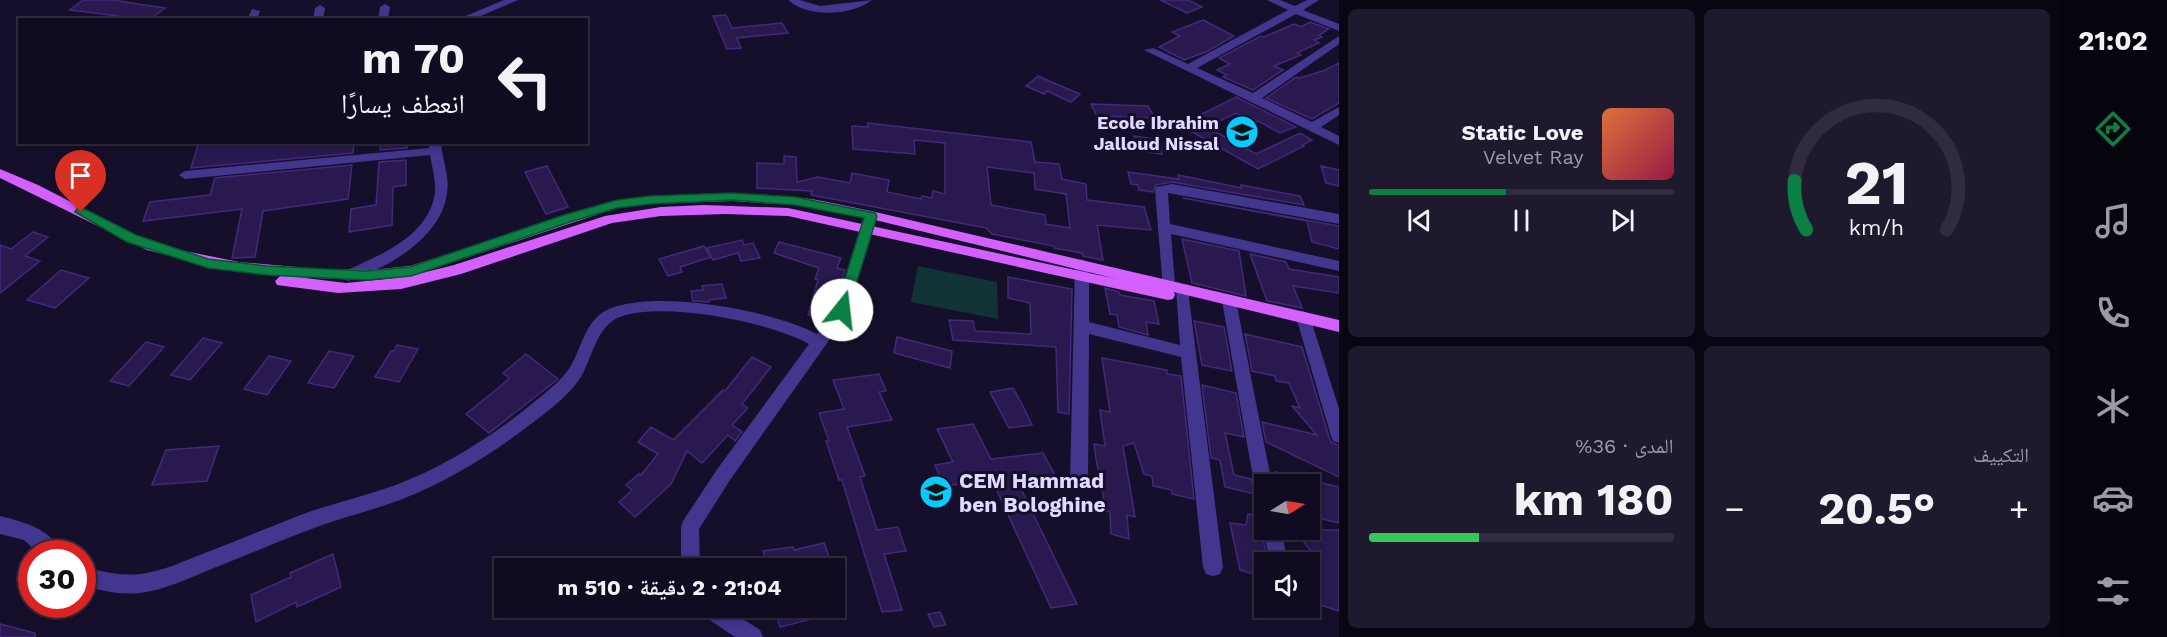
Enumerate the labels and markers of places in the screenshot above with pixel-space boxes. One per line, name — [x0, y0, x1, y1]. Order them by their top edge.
place label: Ecole Ibrahim Jalloud Nissal — [1093, 112, 1219, 154]
school or university icon: Ecole Ibrahim Jalloud Nissal — [1224, 114, 1260, 150]
pin — [55, 150, 106, 212]
place label: CEM Hammad ben Bologhine — [959, 468, 1106, 517]
school or university icon: CEM Hammad ben Bologhine — [918, 474, 954, 510]

